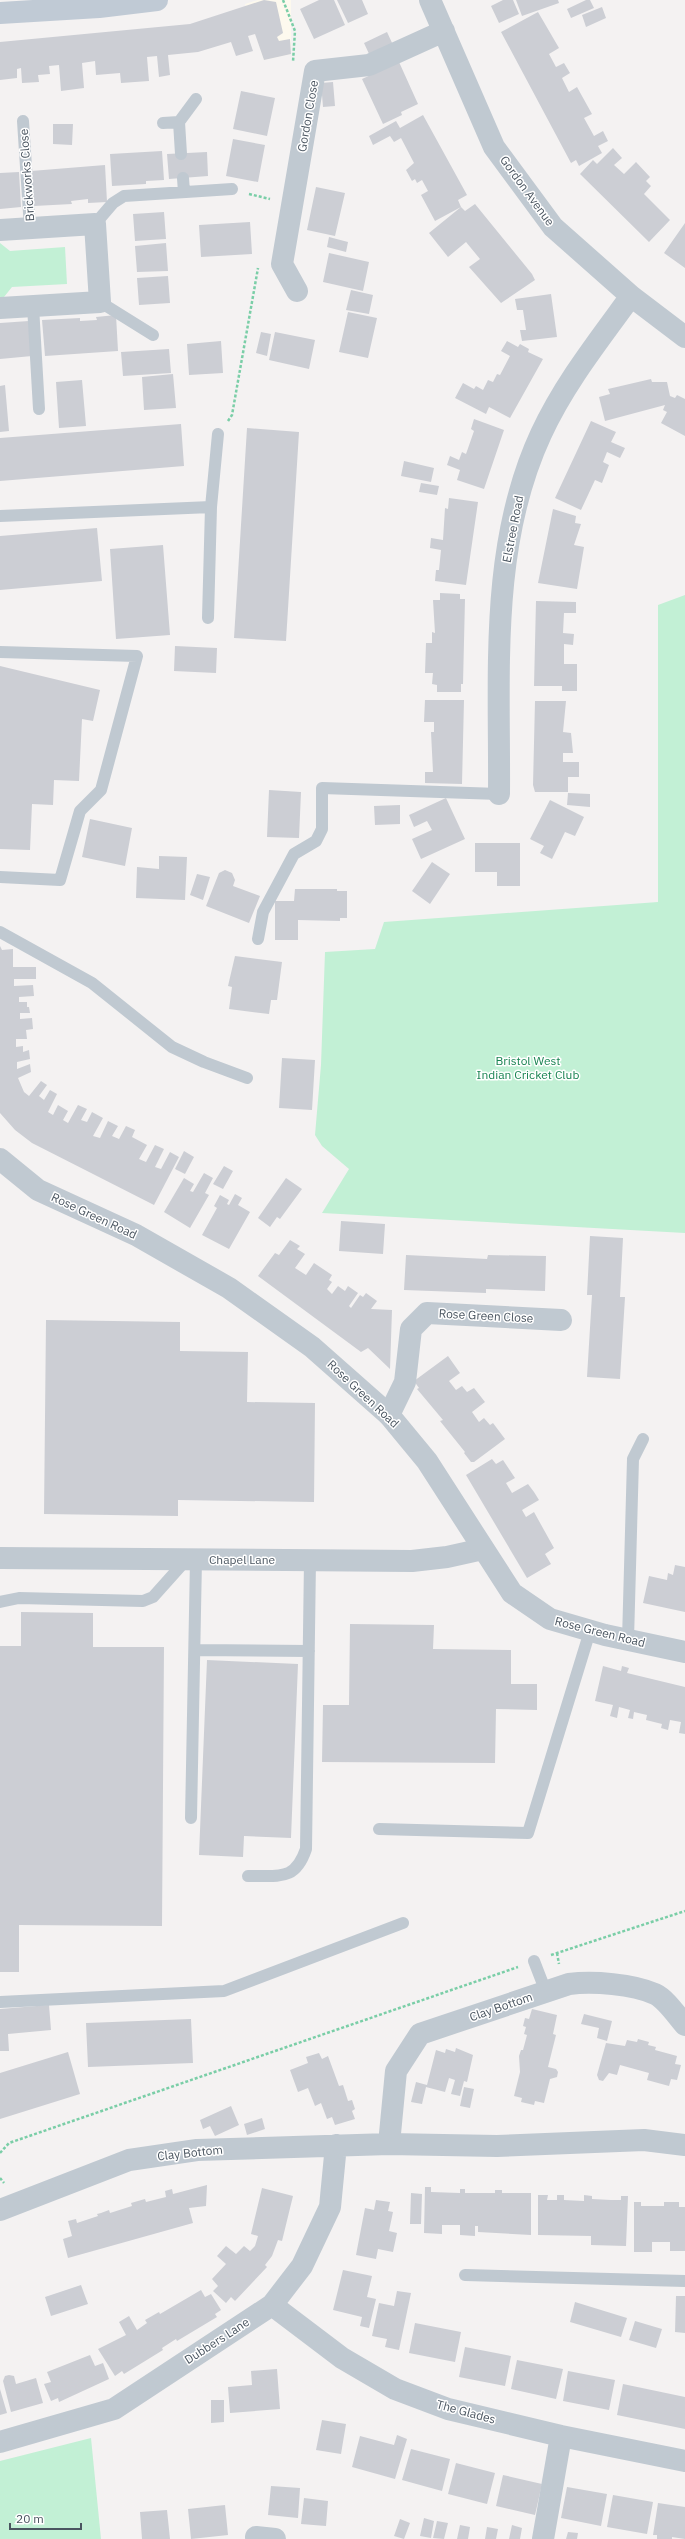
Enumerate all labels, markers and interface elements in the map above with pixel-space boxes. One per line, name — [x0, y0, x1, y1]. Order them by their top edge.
street label: Gordon Close — [294, 78, 321, 153]
street label: Brickworks Close — [16, 128, 37, 222]
street label: Gordon Avenue — [497, 153, 558, 229]
street label: Elstree Road — [499, 494, 526, 564]
park label: Bristol West Indian Cricket Club — [477, 1053, 579, 1082]
street label: Rose Green Road — [49, 1189, 139, 1242]
street label: Rose Green Close — [438, 1306, 534, 1325]
street label: Rose Green Road — [324, 1357, 402, 1431]
street label: Chapel Lane — [209, 1552, 275, 1567]
street label: Rose Green Road — [553, 1613, 647, 1650]
street label: Clay Bottom — [467, 1989, 534, 2024]
street label: Clay Bottom — [156, 2142, 224, 2163]
street label: Dubbers Lane — [181, 2314, 252, 2367]
street label: The Glades — [435, 2396, 497, 2427]
scale bar — [10, 2505, 81, 2531]
text: 20 m — [16, 2511, 44, 2526]

